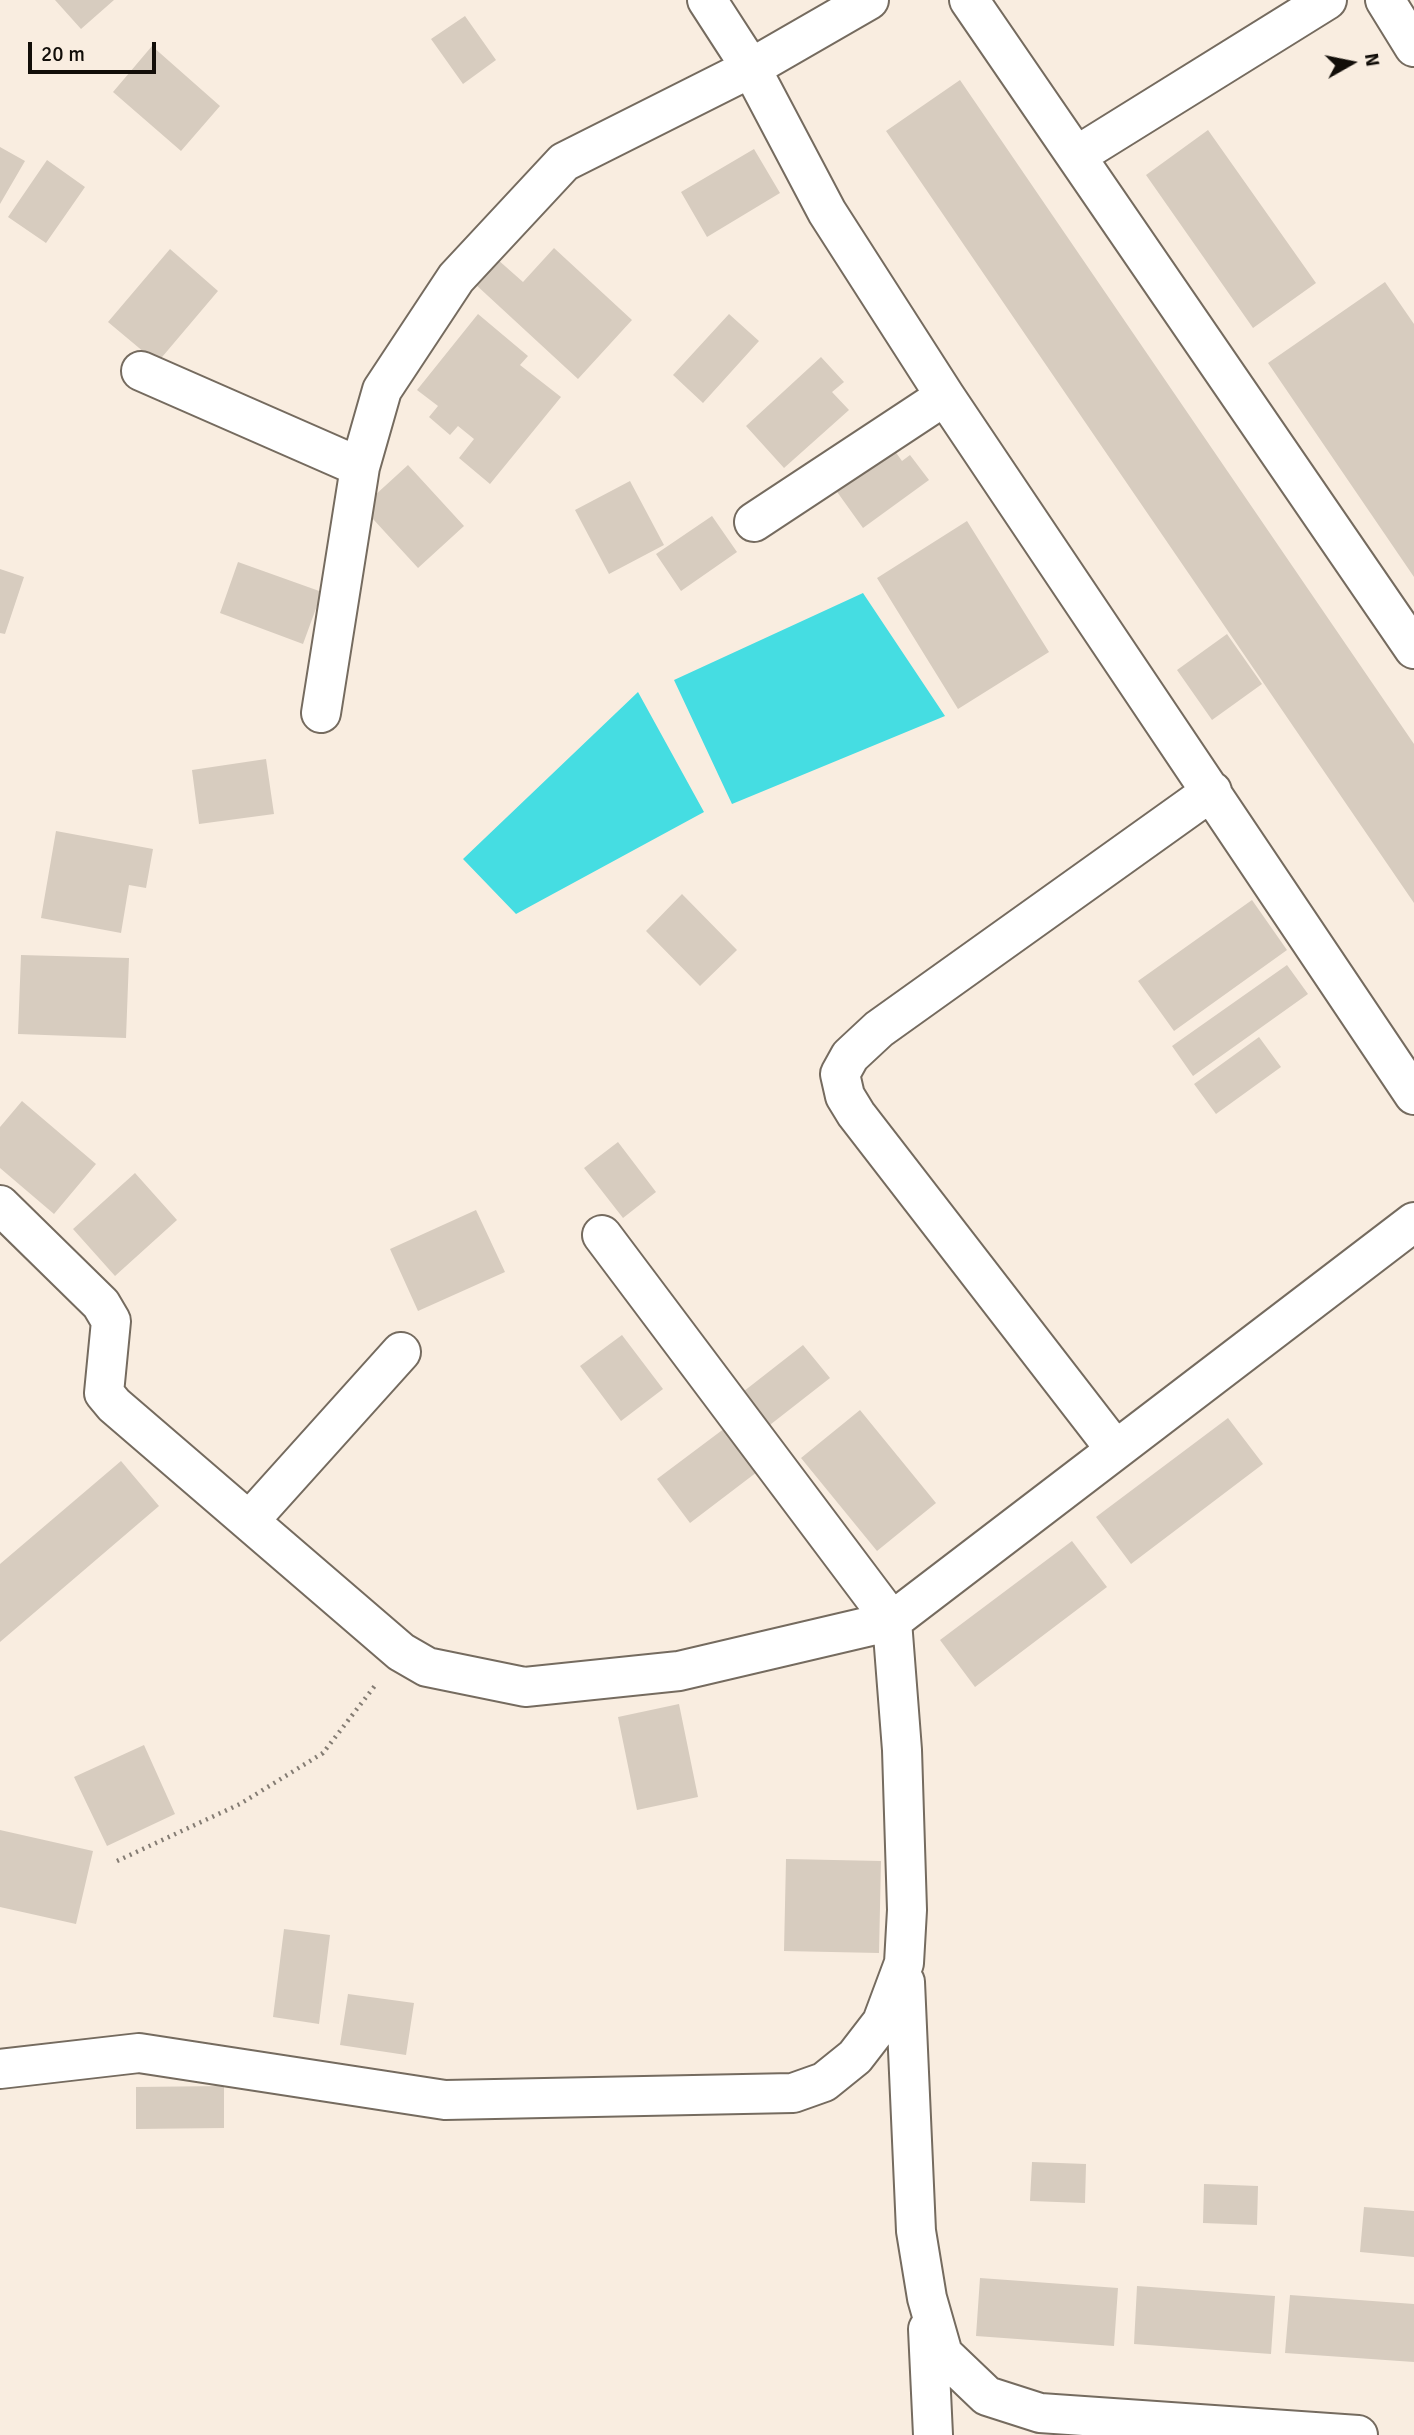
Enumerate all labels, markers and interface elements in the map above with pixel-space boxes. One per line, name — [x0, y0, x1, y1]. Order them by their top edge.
scale bar — [32, 28, 159, 72]
north arrow — [1316, 28, 1386, 98]
text: 20 m — [41, 41, 85, 67]
text: N — [1359, 51, 1385, 68]

